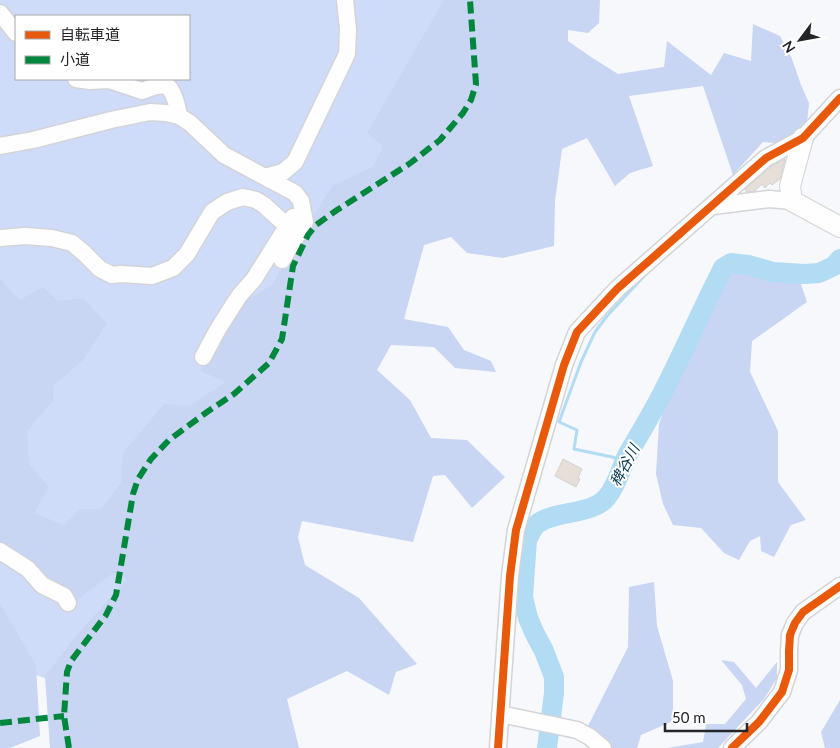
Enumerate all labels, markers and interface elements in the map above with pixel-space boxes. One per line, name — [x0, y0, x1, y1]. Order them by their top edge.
legend — [15, 15, 190, 80]
north arrow — [775, 15, 825, 65]
text: 自転車道 — [60, 25, 120, 43]
text: N — [778, 38, 799, 56]
text: 小道 — [60, 50, 90, 68]
water label: 稗谷川 — [605, 439, 643, 489]
scale bar — [665, 700, 748, 732]
text: 50 m — [672, 708, 706, 726]

